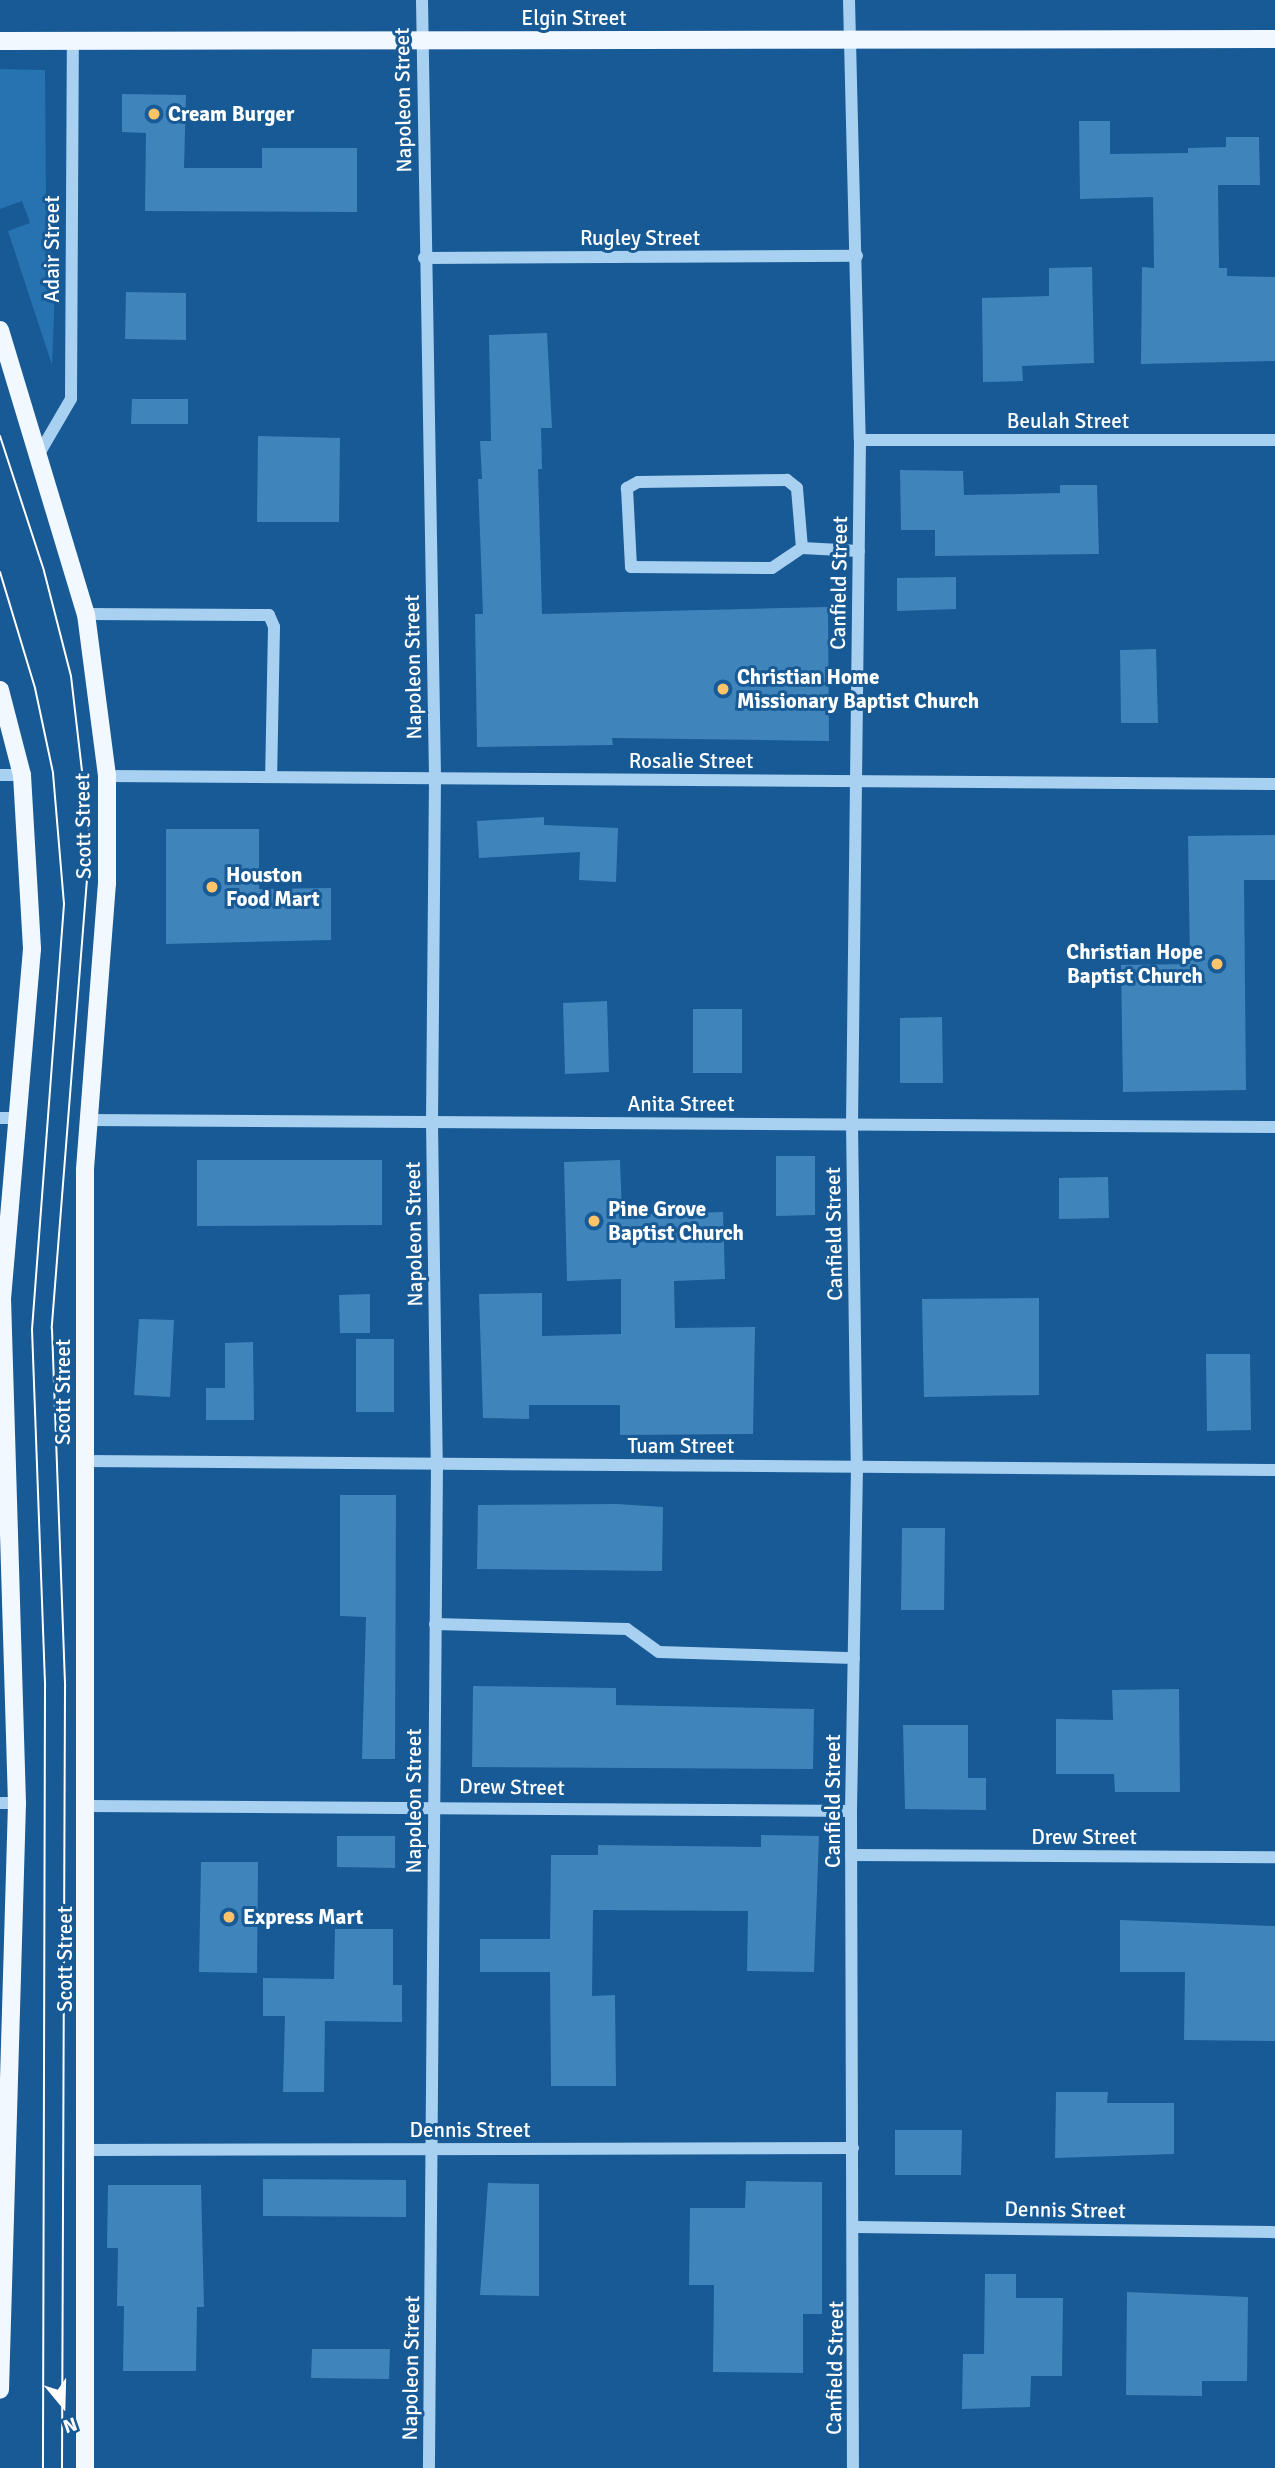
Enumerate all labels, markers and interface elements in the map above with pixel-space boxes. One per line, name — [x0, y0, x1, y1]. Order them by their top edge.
street label: Elgin Street — [521, 5, 627, 31]
street label: Napoleon Street — [389, 27, 417, 173]
place label: Cream Burger — [168, 101, 294, 127]
marker: Cream Burger — [146, 106, 162, 122]
street label: Adair Street — [39, 195, 65, 303]
street label: Rugley Street — [580, 225, 700, 251]
street label: Beulah Street — [1007, 408, 1129, 434]
street label: Canfield Street — [825, 516, 853, 650]
street label: Napoleon Street — [399, 594, 427, 740]
place label: Christian Home Missionary Baptist Church — [737, 664, 979, 714]
marker: Christian Home Missionary Baptist Church — [715, 681, 731, 697]
street label: Rosalie Street — [629, 748, 753, 774]
street label: Scott Street — [69, 773, 97, 879]
place label: Houston Food Mart — [226, 862, 320, 912]
marker: Houston Food Mart — [204, 879, 220, 895]
place label: Christian Hope Baptist Church — [1066, 939, 1203, 989]
marker: Christian Hope Baptist Church — [1209, 956, 1225, 972]
street label: Anita Street — [627, 1091, 735, 1117]
street label: Napoleon Street — [400, 1161, 428, 1307]
street label: Canfield Street — [820, 1167, 848, 1301]
place label: Pine Grove Baptist Church — [608, 1196, 744, 1246]
marker: Pine Grove Baptist Church — [586, 1213, 602, 1229]
street label: Scott Street — [50, 1339, 76, 1445]
street label: Tuam Street — [628, 1433, 734, 1459]
street label: Napoleon Street — [401, 1728, 427, 1874]
street label: Canfield Street — [820, 1734, 846, 1868]
street label: Drew Street — [459, 1773, 565, 1801]
street label: Drew Street — [1031, 1824, 1137, 1850]
place label: Express Mart — [243, 1904, 363, 1930]
street label: Scott Street — [52, 1906, 78, 2012]
marker: Express Mart — [221, 1909, 237, 1925]
street label: Dennis Street — [409, 2117, 531, 2143]
street label: Dennis Street — [1004, 2196, 1126, 2224]
street label: Napoleon Street — [397, 2295, 425, 2441]
street label: Canfield Street — [821, 2301, 849, 2435]
north arrow — [28, 2370, 98, 2440]
text: N — [60, 2411, 80, 2438]

